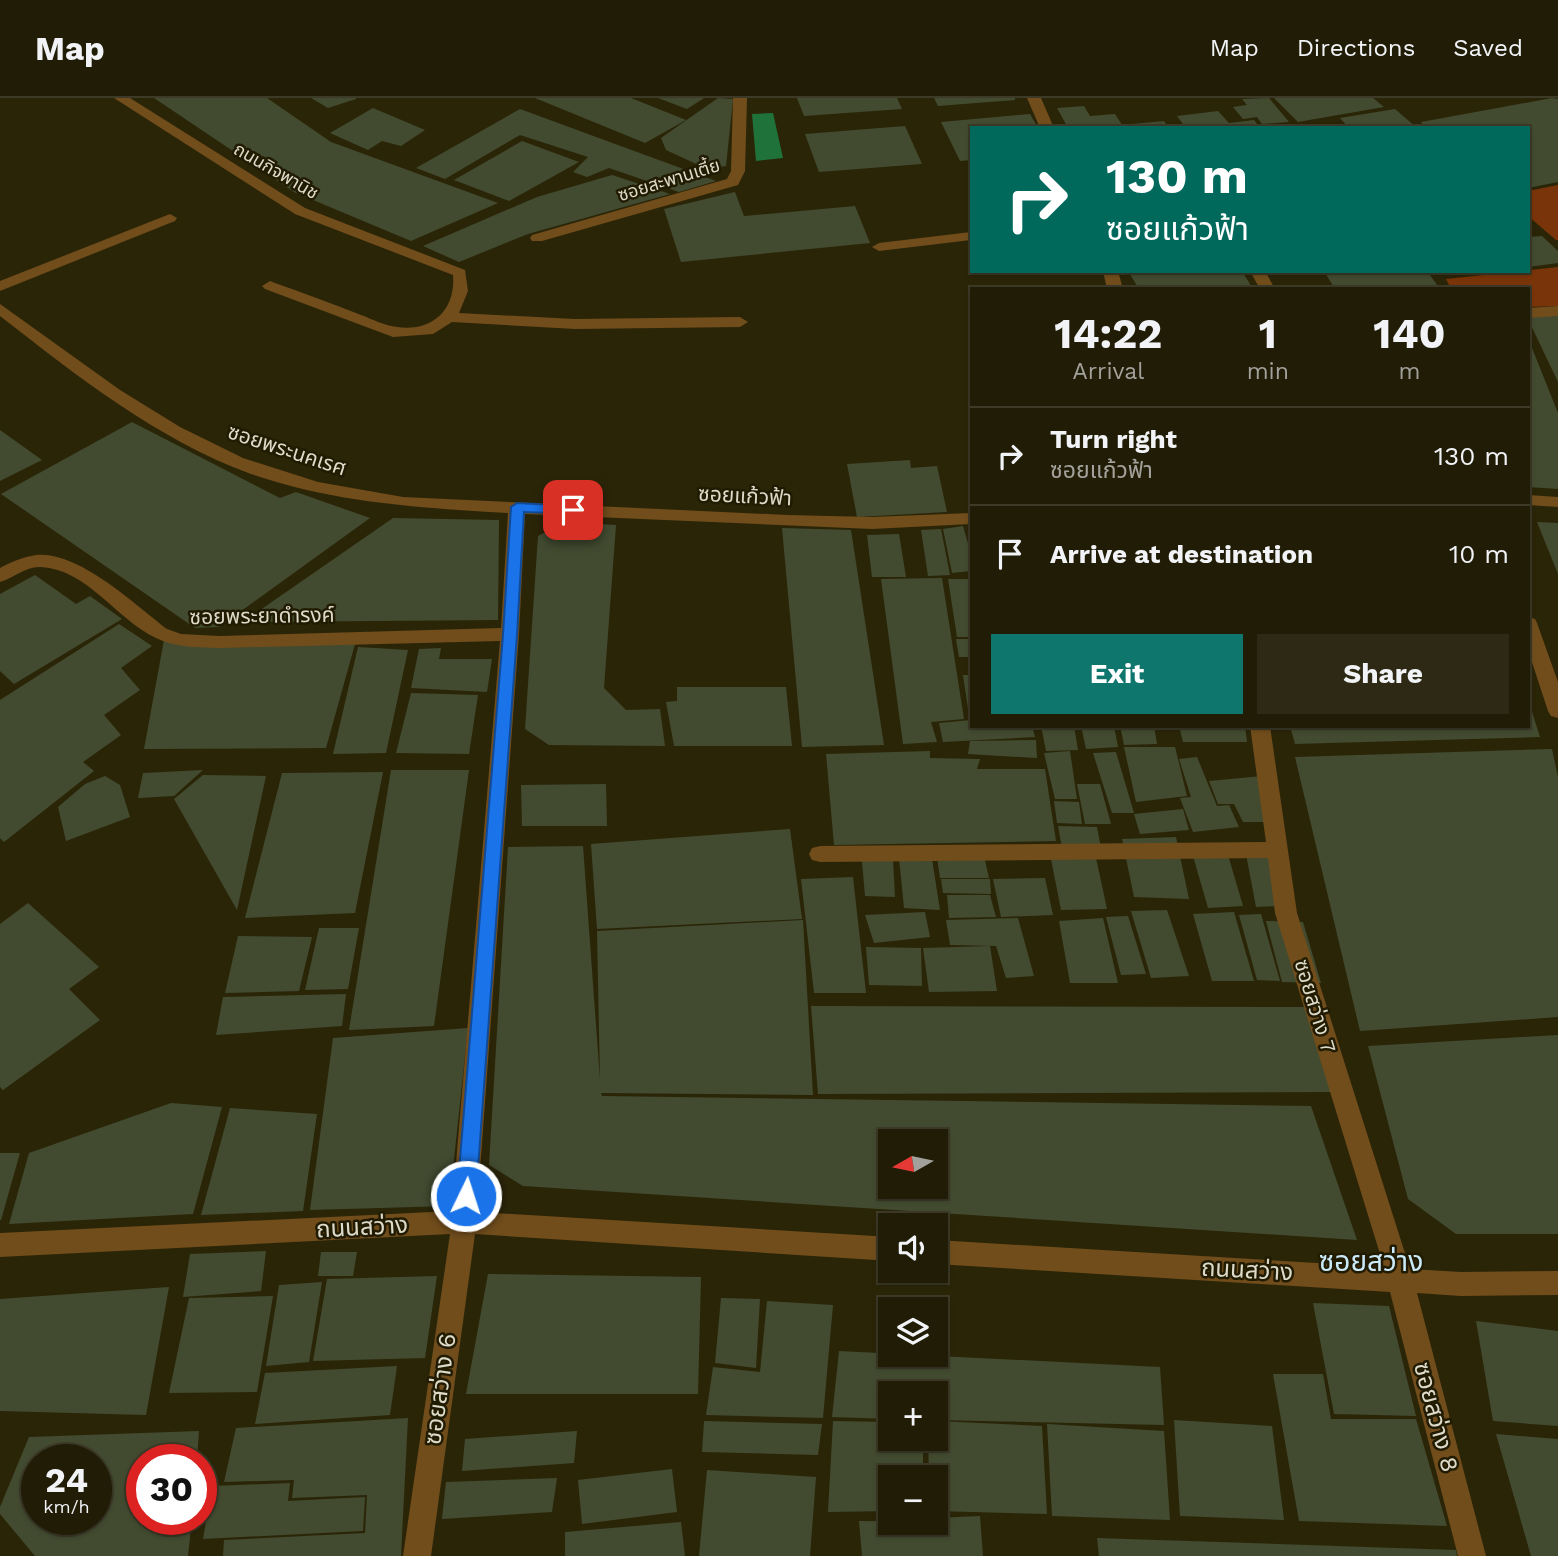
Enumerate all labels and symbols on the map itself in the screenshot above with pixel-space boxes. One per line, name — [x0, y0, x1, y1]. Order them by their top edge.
street label: ถนนกิจพานิช — [230, 138, 322, 203]
street label: ซอยสะพานเตี้ย — [615, 152, 722, 205]
street label: ซอยพระนคเรศ — [225, 419, 350, 480]
pin — [543, 480, 603, 540]
street label: ซอยแก้วฟ้า — [697, 481, 793, 510]
street label: ซอยพระยาดำรงค์ — [189, 602, 335, 629]
street label: ซอยสว่าง 7 — [1289, 956, 1342, 1056]
north arrow — [878, 1129, 948, 1199]
position arrow — [429, 1159, 503, 1233]
street label: ถนนสว่าง — [315, 1211, 409, 1243]
district label: ซอยสว่าง — [1319, 1245, 1423, 1278]
street label: ถนนสว่าง — [1200, 1254, 1294, 1286]
street label: ซอยสว่าง 6 — [418, 1331, 462, 1447]
street label: ซอยสว่าง 8 — [1408, 1359, 1464, 1475]
speed limit sign: 30 — [126, 1444, 217, 1535]

